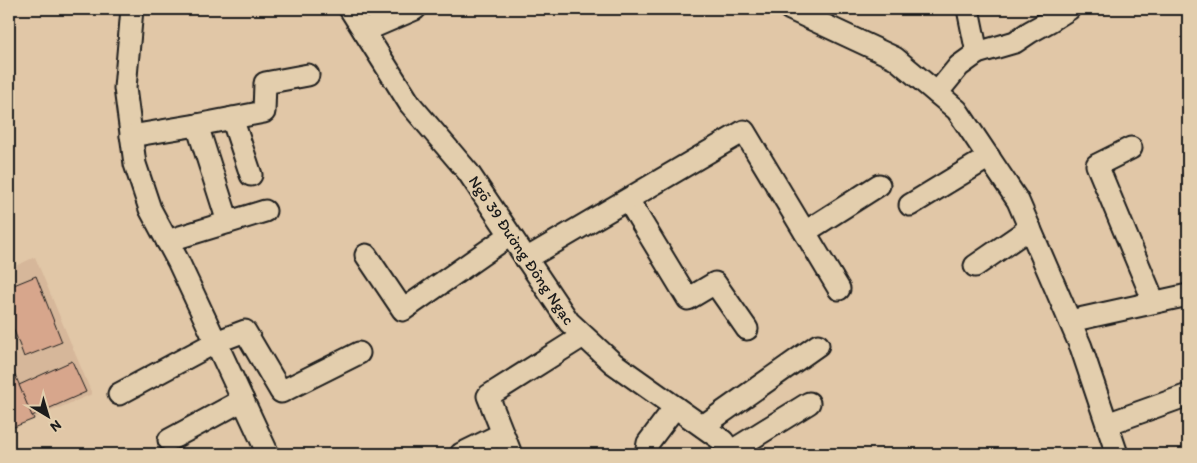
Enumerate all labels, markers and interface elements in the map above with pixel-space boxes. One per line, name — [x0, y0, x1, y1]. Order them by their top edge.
street label: Ngõ 39 Đường Đông Ngạc — [465, 172, 579, 328]
north arrow — [22, 390, 72, 440]
text: N — [47, 416, 65, 435]

